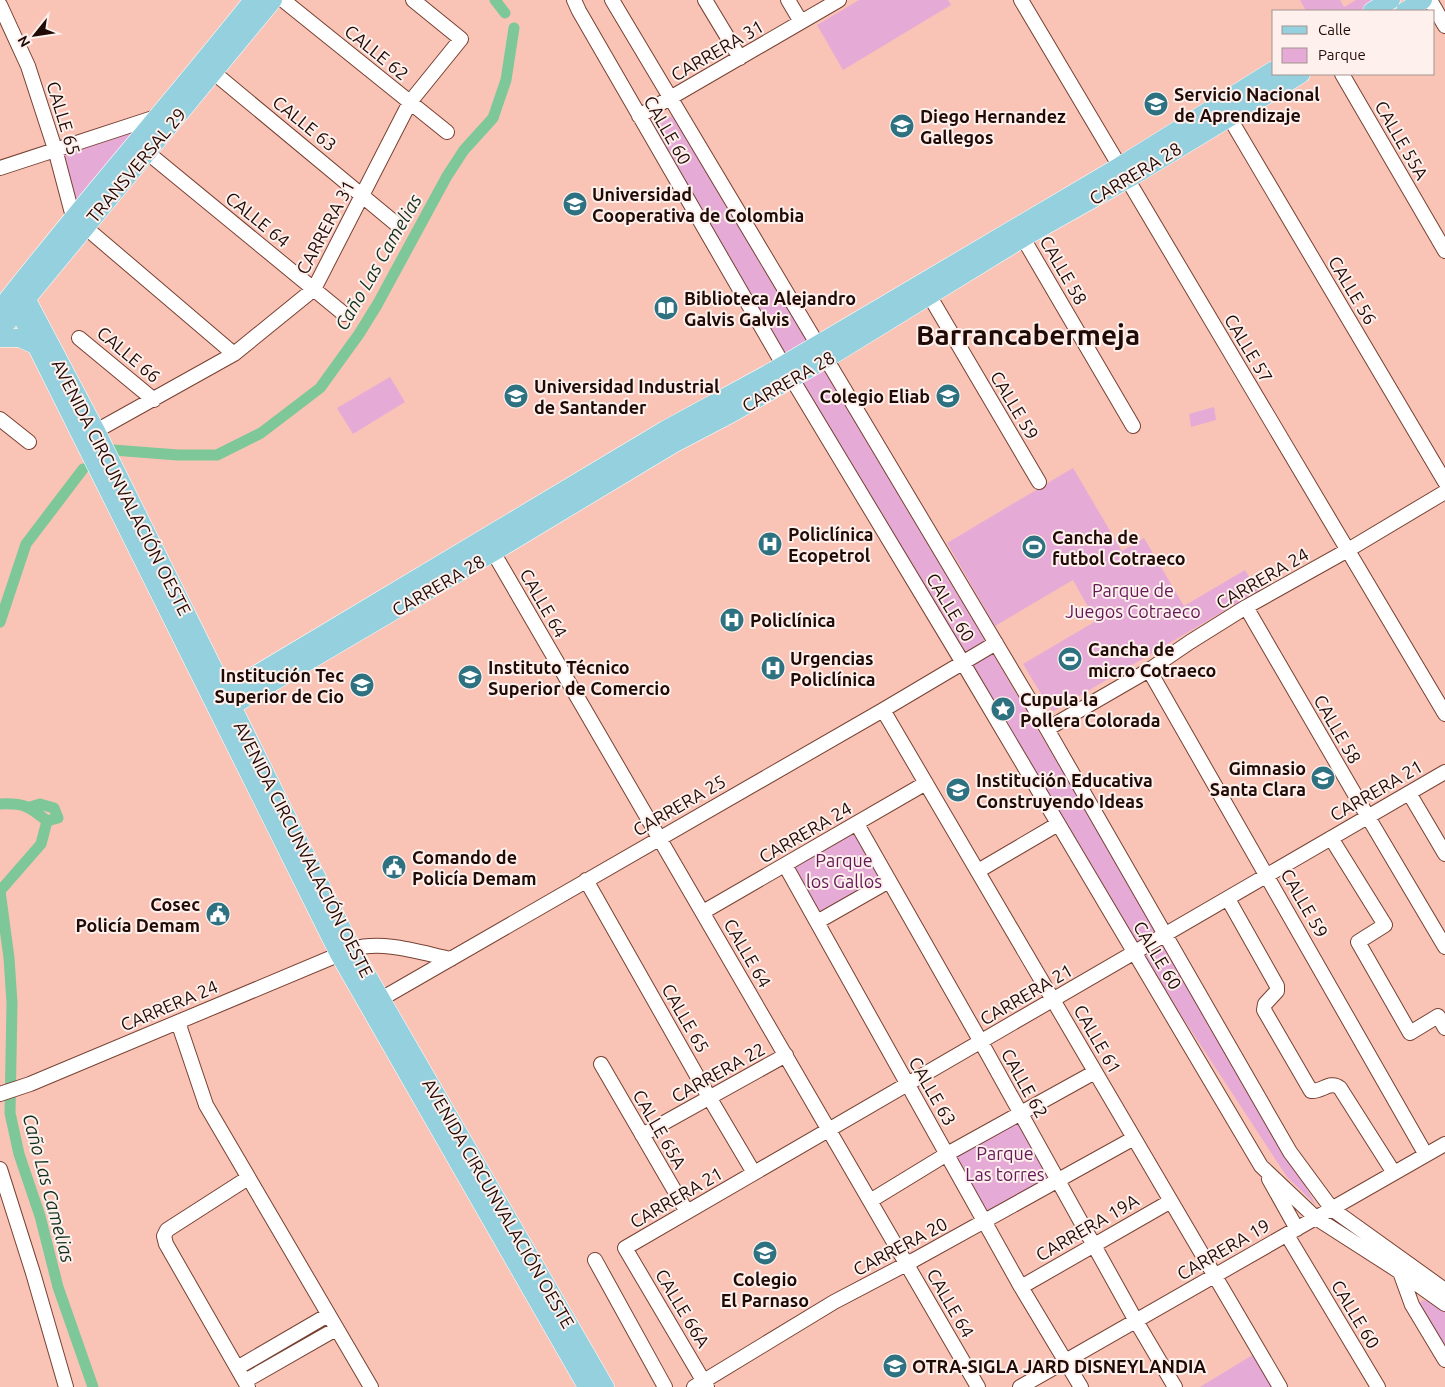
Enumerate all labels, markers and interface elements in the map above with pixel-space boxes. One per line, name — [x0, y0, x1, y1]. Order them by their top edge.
north arrow — [10, 10, 60, 60]
legend — [1272, 10, 1435, 75]
street label: CARRERA 31 — [667, 15, 767, 85]
street label: CALLE 62 — [341, 20, 413, 84]
text: Calle — [1318, 21, 1351, 38]
text: N — [14, 33, 33, 50]
text: Parque — [1318, 46, 1366, 63]
street label: CALLE 65 — [43, 79, 85, 157]
place label: Servicio Nacional de Aprendizaje — [1174, 84, 1320, 125]
street label: CALLE 63 — [269, 91, 341, 155]
school or university icon: Servicio Nacional de Aprendizaje — [1143, 91, 1169, 117]
street label: CALLE 60 — [640, 92, 696, 168]
street label: CALLE 55A — [1371, 97, 1433, 183]
street label: TRANSVERSAL 29 — [82, 104, 190, 226]
place label: Diego Hernandez Gallegos — [920, 106, 1066, 147]
school or university icon: Diego Hernandez Gallegos — [889, 113, 915, 139]
street label: CARRERA 28 — [1085, 138, 1185, 208]
street label: CARRERA 31 — [292, 177, 358, 277]
place label: Universidad Cooperativa de Colombia — [592, 184, 804, 225]
street label: CALLE 64 — [222, 187, 294, 251]
water label: Caño Las Camelias — [330, 190, 426, 334]
school or university icon: Universidad Cooperativa de Colombia — [562, 191, 588, 217]
street label: CALLE 58 — [1036, 232, 1092, 308]
street label: CALLE 56 — [1325, 252, 1381, 328]
place label: Biblioteca Alejandro Galvis Galvis — [684, 288, 856, 329]
library icon: Biblioteca Alejandro Galvis Galvis — [653, 295, 679, 321]
street label: CALLE 57 — [1221, 310, 1277, 386]
district label: Barrancabermeja — [916, 319, 1140, 350]
street label: CALLE 66 — [93, 322, 165, 386]
street label: CARRERA 28 — [738, 346, 838, 416]
street label: AVENIDA CIRCUNVALACIÓN OESTE — [48, 355, 196, 618]
street label: CALLE 59 — [987, 367, 1043, 443]
place label: Universidad Industrial de Santander — [534, 376, 720, 417]
school or university icon: Universidad Industrial de Santander — [503, 383, 529, 409]
school or university icon: Colegio Eliab — [935, 383, 961, 409]
place label: Colegio Eliab — [820, 386, 930, 406]
place label: Policlínica Ecopetrol — [788, 524, 874, 565]
place label: Cancha de futbol Cotraeco — [1052, 527, 1186, 568]
hospital icon: Policlínica Ecopetrol — [757, 531, 783, 557]
sports icon: Cancha de futbol Cotraeco — [1021, 534, 1047, 560]
street label: CARRERA 24 — [1212, 543, 1312, 613]
street label: CARRERA 28 — [388, 550, 488, 620]
street label: CALLE 64 — [516, 565, 572, 641]
street label: CALLE 60 — [923, 569, 979, 645]
park label: Parque de Juegos Cotraeco — [1065, 580, 1201, 621]
hospital icon: Policlínica — [719, 607, 745, 633]
place label: Policlínica — [750, 610, 836, 630]
place label: Cancha de micro Cotraeco — [1088, 639, 1216, 680]
sports icon: Cancha de micro Cotraeco — [1057, 646, 1083, 672]
place label: Urgencias Policlínica — [790, 648, 876, 689]
hospital icon: Urgencias Policlínica — [760, 655, 786, 681]
place label: Instituto Técnico Superior de Comercio — [488, 657, 670, 698]
school or university icon: Instituto Técnico Superior de Comercio — [457, 664, 483, 690]
place label: Institución Tec Superior de Cio — [214, 665, 344, 706]
school or university icon: Institución Tec Superior de Cio — [349, 672, 375, 698]
place label: Cupula la Pollera Colorada — [1020, 689, 1161, 730]
street label: CALLE 58 — [1310, 691, 1366, 767]
place icon: Cupula la Pollera Colorada — [990, 696, 1016, 722]
street label: AVENIDA CIRCUNVALACIÓN OESTE — [230, 717, 378, 980]
street label: CARRERA 21 — [1326, 755, 1426, 825]
place label: Gimnasio Santa Clara — [1210, 758, 1306, 799]
school or university icon: Gimnasio Santa Clara — [1310, 765, 1336, 791]
street label: CARRERA 25 — [629, 770, 729, 840]
place label: Institución Educativa Construyendo Ideas — [976, 770, 1153, 811]
school or university icon: Institución Educativa Construyendo Ideas — [945, 777, 971, 803]
street label: CARRERA 24 — [755, 797, 855, 867]
place label: Comando de Policía Demam — [412, 847, 537, 888]
park label: Parque los Gallos — [806, 850, 882, 891]
public building icon: Comando de Policía Demam — [381, 854, 407, 880]
street label: CALLE 59 — [1277, 865, 1333, 941]
place label: Cosec Policía Demam — [75, 894, 200, 935]
public building icon: Cosec Policía Demam — [205, 901, 231, 927]
street label: CALLE 64 — [720, 915, 776, 991]
street label: CALLE 60 — [1130, 917, 1186, 993]
street label: CARRERA 21 — [976, 959, 1076, 1029]
street label: CARRERA 24 — [117, 976, 221, 1034]
street label: CALLE 65 — [658, 980, 714, 1056]
street label: CALLE 61 — [1070, 1001, 1126, 1077]
street label: CARRERA 22 — [668, 1038, 768, 1106]
street label: CALLE 62 — [998, 1045, 1052, 1121]
street label: CALLE 63 — [905, 1053, 961, 1129]
street label: AVENIDA CIRCUNVALACIÓN OESTE — [419, 1074, 580, 1331]
street label: CALLE 65A — [629, 1086, 691, 1172]
water label: Caño Las Camelias — [19, 1111, 79, 1265]
park label: Parque Las torres — [965, 1143, 1045, 1184]
street label: CARRERA 21 — [626, 1162, 726, 1232]
street label: CARRERA 19A — [1032, 1189, 1142, 1264]
street label: CARRERA 20 — [850, 1213, 950, 1279]
street label: CARRERA 19 — [1173, 1214, 1273, 1284]
school or university icon: Colegio El Parnaso — [752, 1240, 778, 1266]
street label: CALLE 66A — [652, 1265, 714, 1351]
street label: CALLE 64 — [923, 1265, 979, 1341]
place label: Colegio El Parnaso — [721, 1269, 809, 1310]
street label: CALLE 60 — [1328, 1276, 1384, 1352]
school or university icon: OTRA-SIGLA JARD DISNEYLANDIA — [882, 1353, 908, 1379]
place label: OTRA-SIGLA JARD DISNEYLANDIA — [912, 1356, 1207, 1376]

